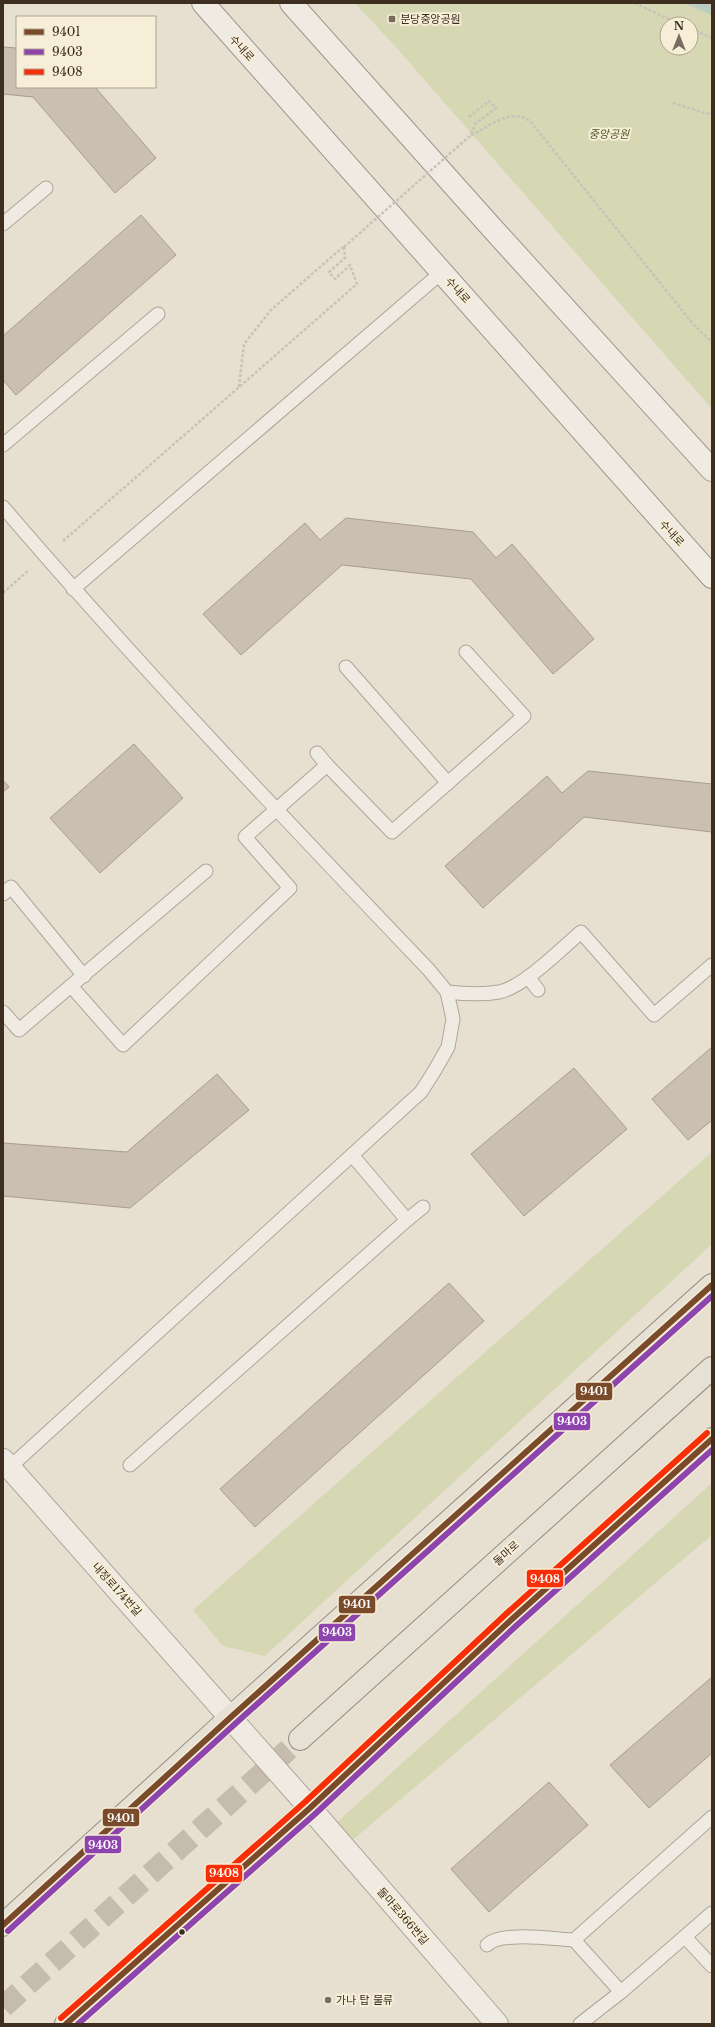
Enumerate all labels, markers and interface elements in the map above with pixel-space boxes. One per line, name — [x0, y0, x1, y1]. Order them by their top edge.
place label: 분당중앙공원 — [400, 12, 461, 26]
marker: 분당중앙공원 — [387, 14, 397, 24]
legend — [16, 16, 156, 88]
north arrow — [659, 16, 699, 56]
text: N — [674, 19, 685, 33]
text: 9401 — [52, 24, 81, 39]
street label: 수내로 — [227, 32, 257, 64]
text: 9403 — [52, 44, 83, 59]
text: 9408 — [52, 64, 83, 79]
park label: 중앙공원 — [589, 127, 630, 141]
street label: 수내로 — [443, 274, 473, 306]
street label: 수내로 — [657, 517, 687, 549]
line badge: 9401 — [575, 1382, 613, 1401]
text: 9401 — [580, 1384, 608, 1398]
line badge: 9403 — [553, 1412, 591, 1431]
text: 9403 — [557, 1414, 587, 1428]
street label: 돌마로 — [490, 1538, 522, 1568]
street label: 내정로174번길 — [89, 1559, 145, 1619]
line badge: 9408 — [526, 1569, 564, 1588]
text: 9408 — [530, 1572, 560, 1586]
line badge: 9401 — [338, 1595, 376, 1614]
text: 9401 — [343, 1597, 371, 1611]
line badge: 9403 — [318, 1623, 356, 1642]
text: 9403 — [322, 1625, 352, 1639]
line badge: 9401 — [102, 1808, 140, 1827]
text: 9401 — [107, 1811, 135, 1825]
line badge: 9403 — [84, 1835, 122, 1854]
text: 9403 — [88, 1838, 118, 1852]
line badge: 9408 — [205, 1864, 243, 1883]
text: 9408 — [209, 1866, 239, 1880]
street label: 돌마로366번길 — [374, 1884, 432, 1948]
unlabelled marker — [177, 1927, 187, 1937]
place label: 가나 탑 물류 — [336, 1993, 393, 2007]
marker: 가나 탑 물류 — [323, 1995, 333, 2005]

